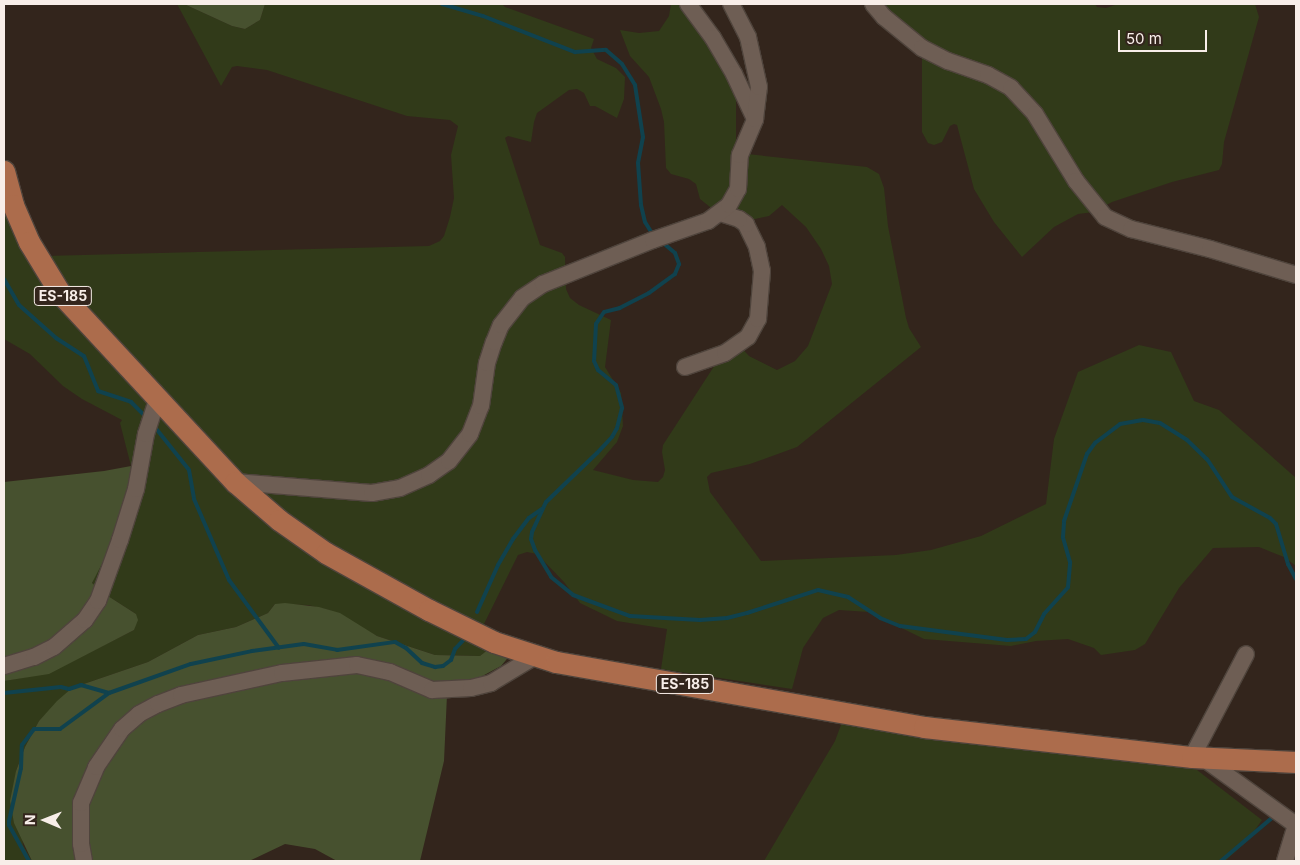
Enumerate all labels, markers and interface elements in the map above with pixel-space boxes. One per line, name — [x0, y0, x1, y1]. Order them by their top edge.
scale bar — [1120, 20, 1209, 52]
text: 50 m — [1126, 29, 1162, 48]
road number: ES-185 — [33, 284, 93, 308]
road number: ES-185 — [655, 672, 715, 696]
north arrow — [20, 795, 70, 845]
text: N — [21, 814, 38, 825]

